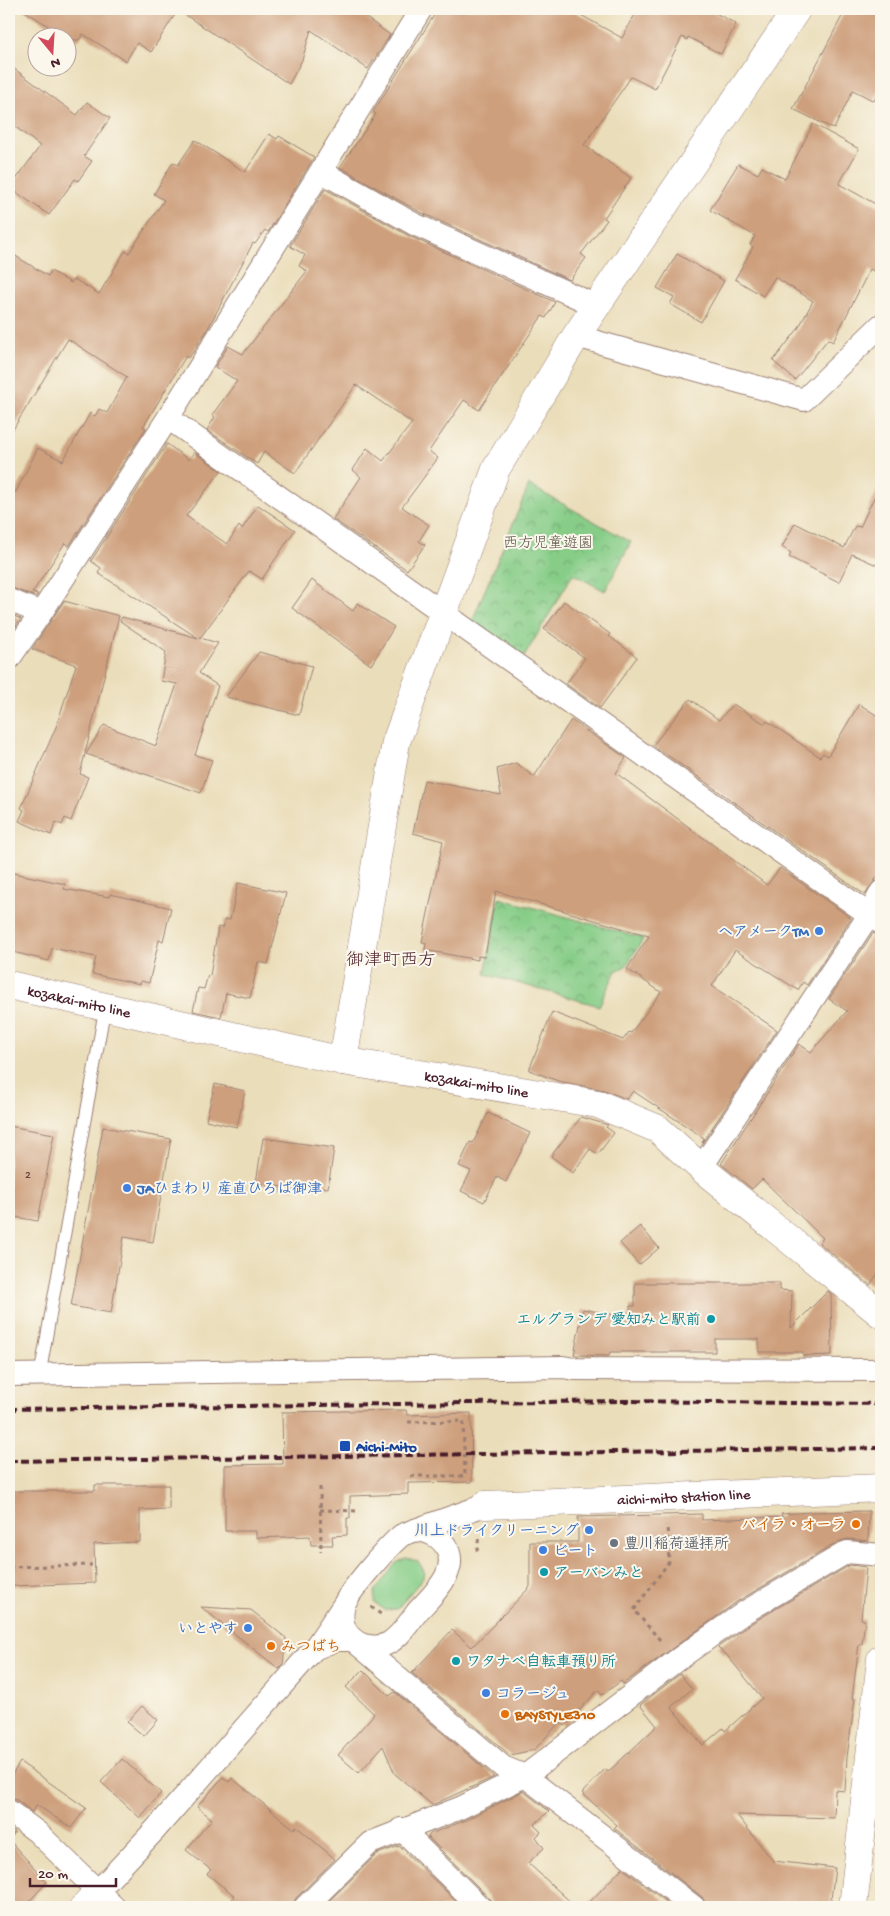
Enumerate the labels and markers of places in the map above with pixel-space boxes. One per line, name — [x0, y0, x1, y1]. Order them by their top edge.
place label: ヘアメークTM — [718, 924, 810, 942]
marker: ヘアメークTM — [813, 925, 825, 937]
place label: JAひまわり 産直ひろば御津 — [136, 1180, 322, 1199]
marker: JAひまわり 産直ひろば御津 — [121, 1182, 133, 1194]
place label: エルグランデ 愛知みと駅前 — [516, 1311, 701, 1330]
marker: エルグランデ 愛知みと駅前 — [705, 1313, 717, 1325]
marker: Aichi-Mito — [338, 1439, 352, 1453]
place label: Aichi-Mito — [355, 1439, 417, 1457]
place label: バイラ・オーラ — [741, 1517, 846, 1535]
marker: バイラ・オーラ — [850, 1518, 862, 1530]
place label: 川上ドライクリーニング — [415, 1522, 579, 1541]
marker: 川上ドライクリーニング — [583, 1524, 595, 1536]
place label: 豊川稲荷遥拝所 — [624, 1535, 729, 1554]
marker: 豊川稲荷遥拝所 — [608, 1537, 620, 1549]
place label: ビート — [553, 1543, 597, 1561]
marker: ビート — [537, 1544, 549, 1556]
place label: アーバンみと — [554, 1565, 643, 1583]
marker: アーバンみと — [538, 1566, 550, 1578]
place label: いとやす — [178, 1621, 238, 1639]
marker: いとやす — [242, 1622, 254, 1634]
place label: みつばち — [281, 1639, 341, 1657]
marker: みつばち — [265, 1640, 277, 1652]
place label: ワタナベ自転車預り所 — [466, 1653, 616, 1672]
marker: ワタナベ自転車預り所 — [450, 1655, 462, 1667]
place label: コラージュ — [496, 1686, 570, 1704]
marker: コラージュ — [480, 1687, 492, 1699]
place label: BAYSTYLE310 — [514, 1707, 596, 1725]
marker: BAYSTYLE310 — [499, 1708, 511, 1720]

